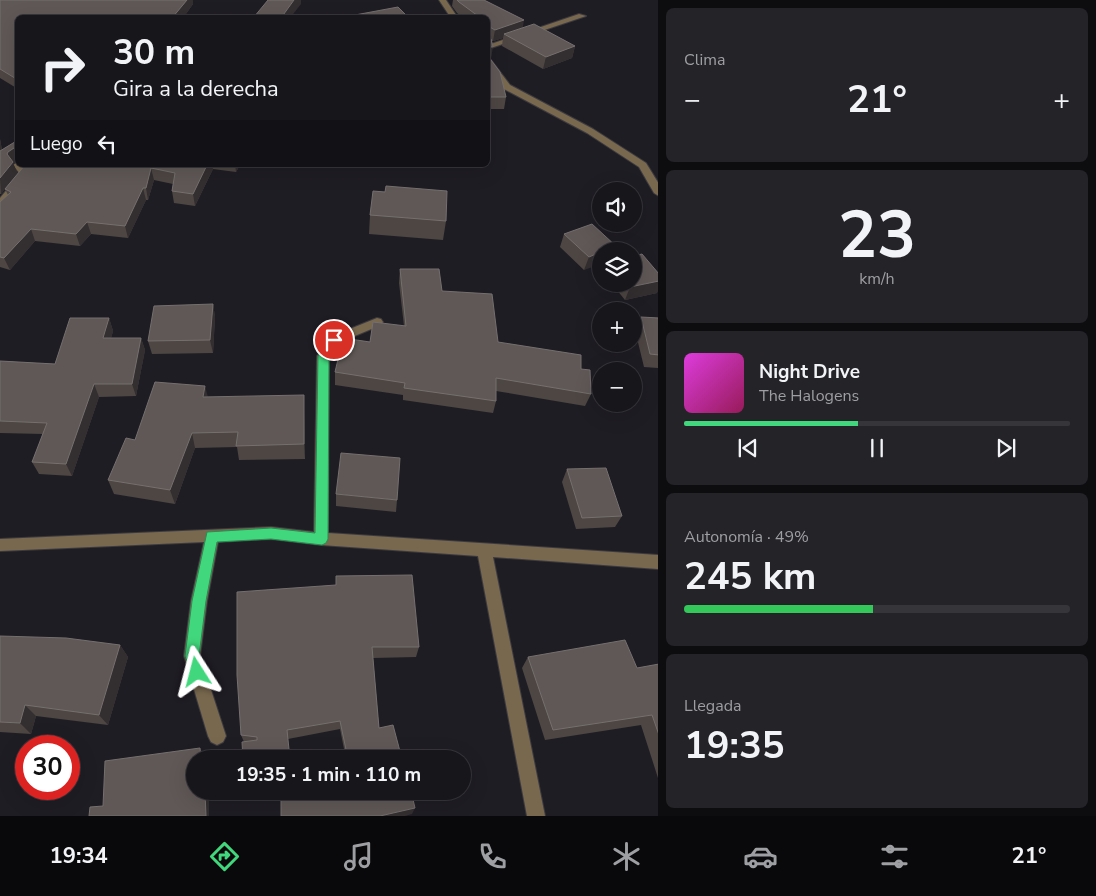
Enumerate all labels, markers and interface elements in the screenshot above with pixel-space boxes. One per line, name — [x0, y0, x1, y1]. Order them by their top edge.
text: 30 m — [113, 29, 195, 76]
icon: right — [30, 35, 95, 100]
text: Clima — [684, 49, 725, 71]
text: Gira a la derecha — [113, 74, 279, 104]
text: 21° — [847, 74, 907, 125]
text: − — [684, 81, 701, 119]
text: + — [1053, 81, 1070, 119]
icon: left — [93, 130, 121, 158]
text: Luego — [30, 131, 83, 157]
map controls — [592, 182, 642, 412]
button: sound — [592, 182, 642, 232]
text: 23 — [838, 191, 916, 280]
button: layers — [592, 242, 642, 292]
text: km/h — [859, 268, 895, 290]
button: + — [592, 302, 642, 352]
pin — [313, 319, 355, 361]
icon: arrive — [320, 326, 348, 354]
text: Night Drive — [759, 359, 860, 385]
button: − — [592, 362, 642, 412]
text: The Halogens — [759, 385, 859, 407]
icon: previous — [734, 434, 762, 462]
icon: pause — [863, 434, 891, 462]
icon: next — [992, 434, 1020, 462]
text: Autonomía · 49% — [684, 526, 809, 548]
text: 245 km — [684, 551, 816, 602]
position arrow — [170, 645, 222, 697]
text: Llegada — [684, 695, 742, 717]
text: 19:35 — [684, 720, 785, 771]
speed limit sign: 30 — [15, 735, 80, 800]
text: 19:35 · 1 min · 110 m — [236, 762, 421, 788]
icon: directions — [207, 839, 242, 874]
icon: music — [341, 839, 376, 874]
icon: phone — [475, 839, 510, 874]
icon: climate — [609, 839, 644, 874]
icon: car — [743, 839, 778, 874]
icon: filters — [877, 839, 912, 874]
text: 19:34 — [50, 841, 108, 871]
text: 21° — [1012, 841, 1046, 871]

